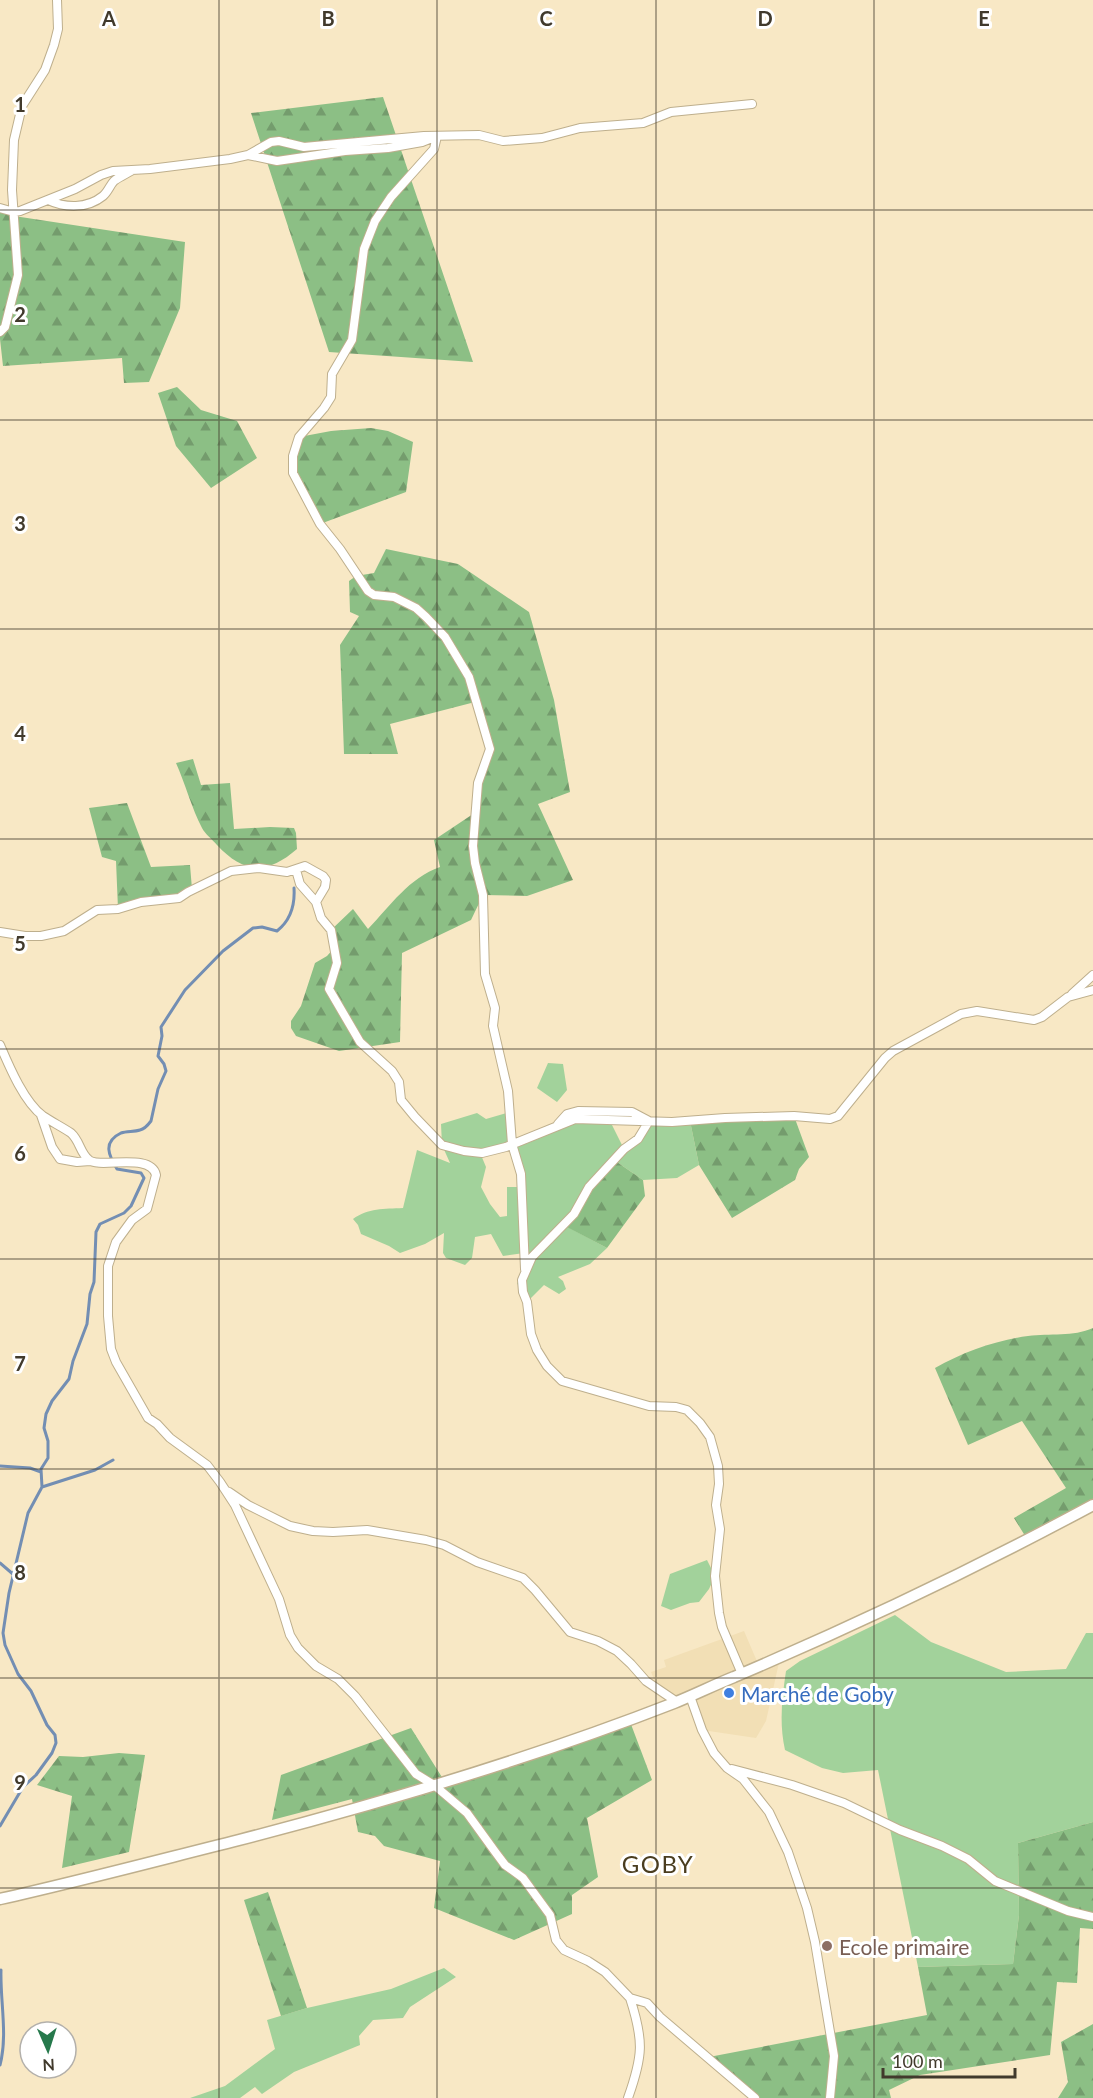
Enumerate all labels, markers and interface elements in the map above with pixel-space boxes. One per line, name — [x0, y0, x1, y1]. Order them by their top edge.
text: A — [101, 6, 116, 30]
text: B — [321, 6, 335, 30]
text: C — [539, 6, 553, 30]
text: D — [757, 6, 773, 30]
text: E — [978, 6, 990, 30]
text: 1 — [14, 92, 26, 116]
text: 2 — [14, 302, 26, 326]
text: 3 — [14, 511, 26, 535]
text: 4 — [14, 721, 26, 745]
text: 5 — [14, 931, 26, 955]
text: 6 — [14, 1141, 26, 1165]
text: 7 — [14, 1351, 26, 1375]
text: 8 — [14, 1560, 26, 1584]
place label: Marché de Goby — [741, 1681, 894, 1706]
marker: Marché de Goby — [722, 1686, 736, 1700]
text: 9 — [14, 1770, 26, 1794]
district label: GOBY — [622, 1849, 694, 1878]
place label: Ecole primaire — [839, 1934, 969, 1959]
marker: Ecole primaire — [820, 1939, 834, 1953]
north arrow — [18, 2020, 78, 2080]
scale bar — [883, 2041, 1015, 2079]
text: 100 m — [892, 2050, 943, 2072]
text: N — [42, 2056, 55, 2075]

